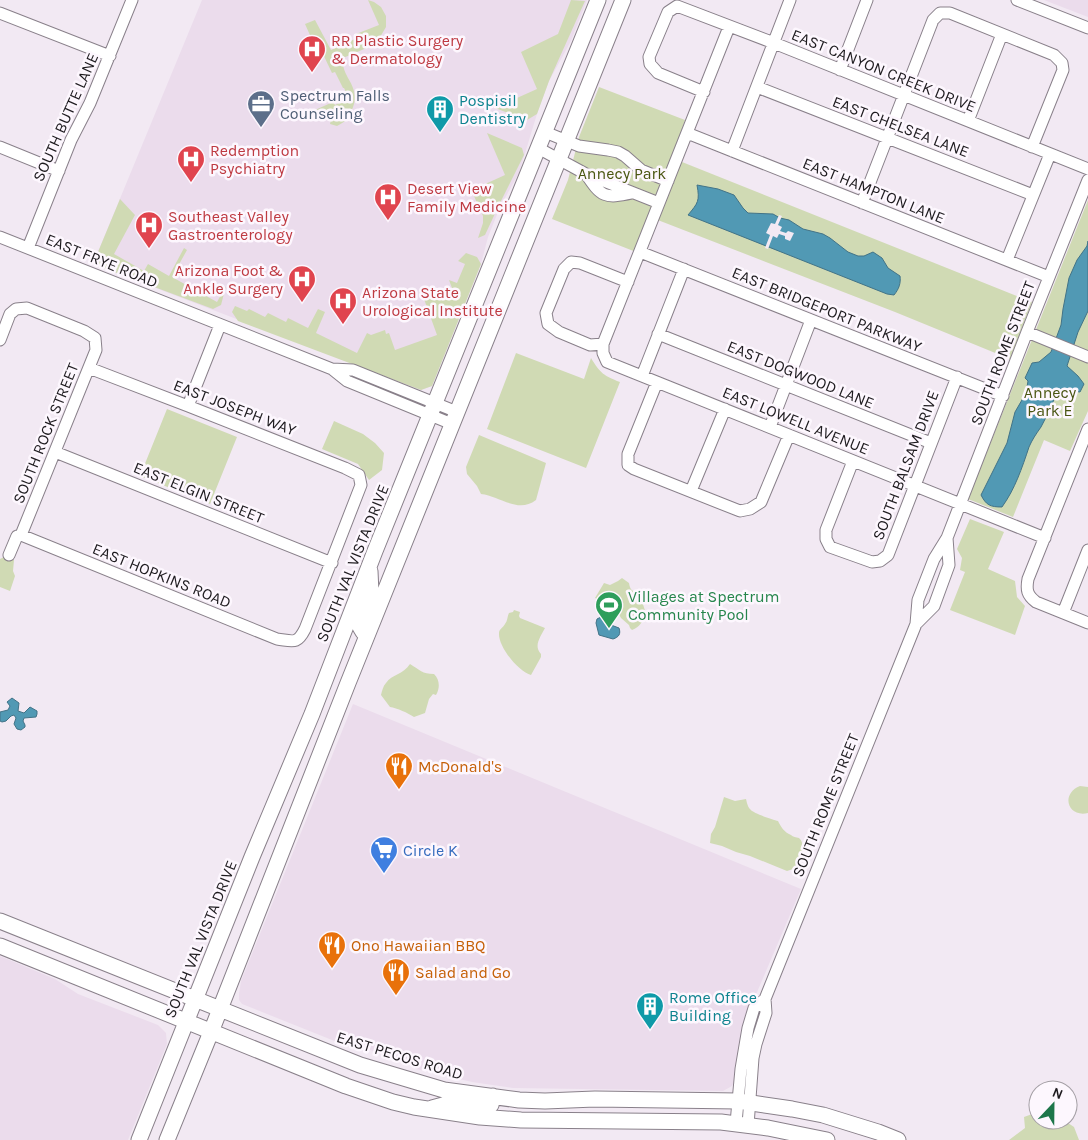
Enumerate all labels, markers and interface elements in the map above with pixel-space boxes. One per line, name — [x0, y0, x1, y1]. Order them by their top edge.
street label: EAST CANYON CREEK DRIVE — [789, 25, 979, 116]
place label: RR Plastic Surgery & Dermatology — [331, 31, 464, 68]
hospital icon: RR Plastic Surgery & Dermatology — [297, 34, 327, 73]
street label: SOUTH BUTTE LANE — [29, 50, 102, 184]
place label: Spectrum Falls Counseling — [280, 86, 390, 123]
office icon: Spectrum Falls Counseling — [246, 89, 276, 128]
place label: Pospisil Dentistry — [459, 91, 526, 128]
street label: EAST CHELSEA LANE — [830, 92, 972, 161]
building icon: Pospisil Dentistry — [425, 94, 455, 133]
place label: Redemption Psychiatry — [210, 141, 299, 178]
hospital icon: Redemption Psychiatry — [176, 144, 206, 183]
street label: EAST HAMPTON LANE — [800, 153, 948, 228]
park label: Annecy Park — [578, 164, 666, 183]
place label: Desert View Family Medicine — [407, 179, 526, 216]
hospital icon: Desert View Family Medicine — [373, 182, 403, 221]
place label: Southeast Valley Gastroenterology — [168, 207, 293, 244]
hospital icon: Southeast Valley Gastroenterology — [134, 210, 164, 249]
street label: EAST FRYE ROAD — [43, 229, 161, 292]
place label: Arizona Foot & Ankle Surgery — [175, 261, 284, 298]
street label: EAST BRIDGEPORT PARKWAY — [729, 263, 925, 356]
hospital icon: Arizona Foot & Ankle Surgery — [287, 264, 317, 303]
street label: SOUTH ROME STREET — [966, 278, 1039, 428]
place label: Arizona State Urological Institute — [362, 283, 503, 320]
hospital icon: Arizona State Urological Institute — [328, 286, 358, 325]
street label: EAST DOGWOOD LANE — [725, 336, 877, 413]
street label: SOUTH ROCK STREET — [9, 360, 82, 506]
street label: EAST JOSEPH WAY — [171, 375, 299, 440]
street label: EAST LOWELL AVENUE — [720, 382, 872, 459]
park label: Annecy Park E — [1024, 383, 1077, 420]
street label: SOUTH BALSAM DRIVE — [868, 388, 943, 543]
street label: EAST ELGIN STREET — [131, 458, 267, 527]
street label: SOUTH VAL VISTA DRIVE — [312, 482, 393, 645]
street label: EAST HOPKINS ROAD — [90, 539, 234, 612]
place label: Villages at Spectrum Community Pool — [628, 587, 780, 624]
sports icon: Villages at Spectrum Community Pool — [594, 590, 624, 629]
street label: SOUTH ROME STREET — [788, 731, 863, 880]
restaurant icon: McDonald's — [384, 751, 414, 790]
place label: McDonald's — [418, 757, 502, 776]
supermarket icon: Circle K — [369, 835, 399, 874]
place label: Circle K — [403, 841, 458, 860]
street label: SOUTH VAL VISTA DRIVE — [160, 858, 241, 1021]
restaurant icon: Ono Hawaiian BBQ — [317, 930, 347, 969]
place label: Ono Hawaiian BBQ — [351, 936, 486, 955]
restaurant icon: Salad and Go — [381, 957, 411, 996]
place label: Salad and Go — [415, 963, 511, 982]
place label: Rome Office Building — [669, 988, 757, 1025]
building icon: Rome Office Building — [635, 991, 665, 1030]
street label: EAST PECOS ROAD — [334, 1027, 465, 1084]
north arrow — [1028, 1080, 1078, 1130]
text: N — [1050, 1084, 1066, 1103]

